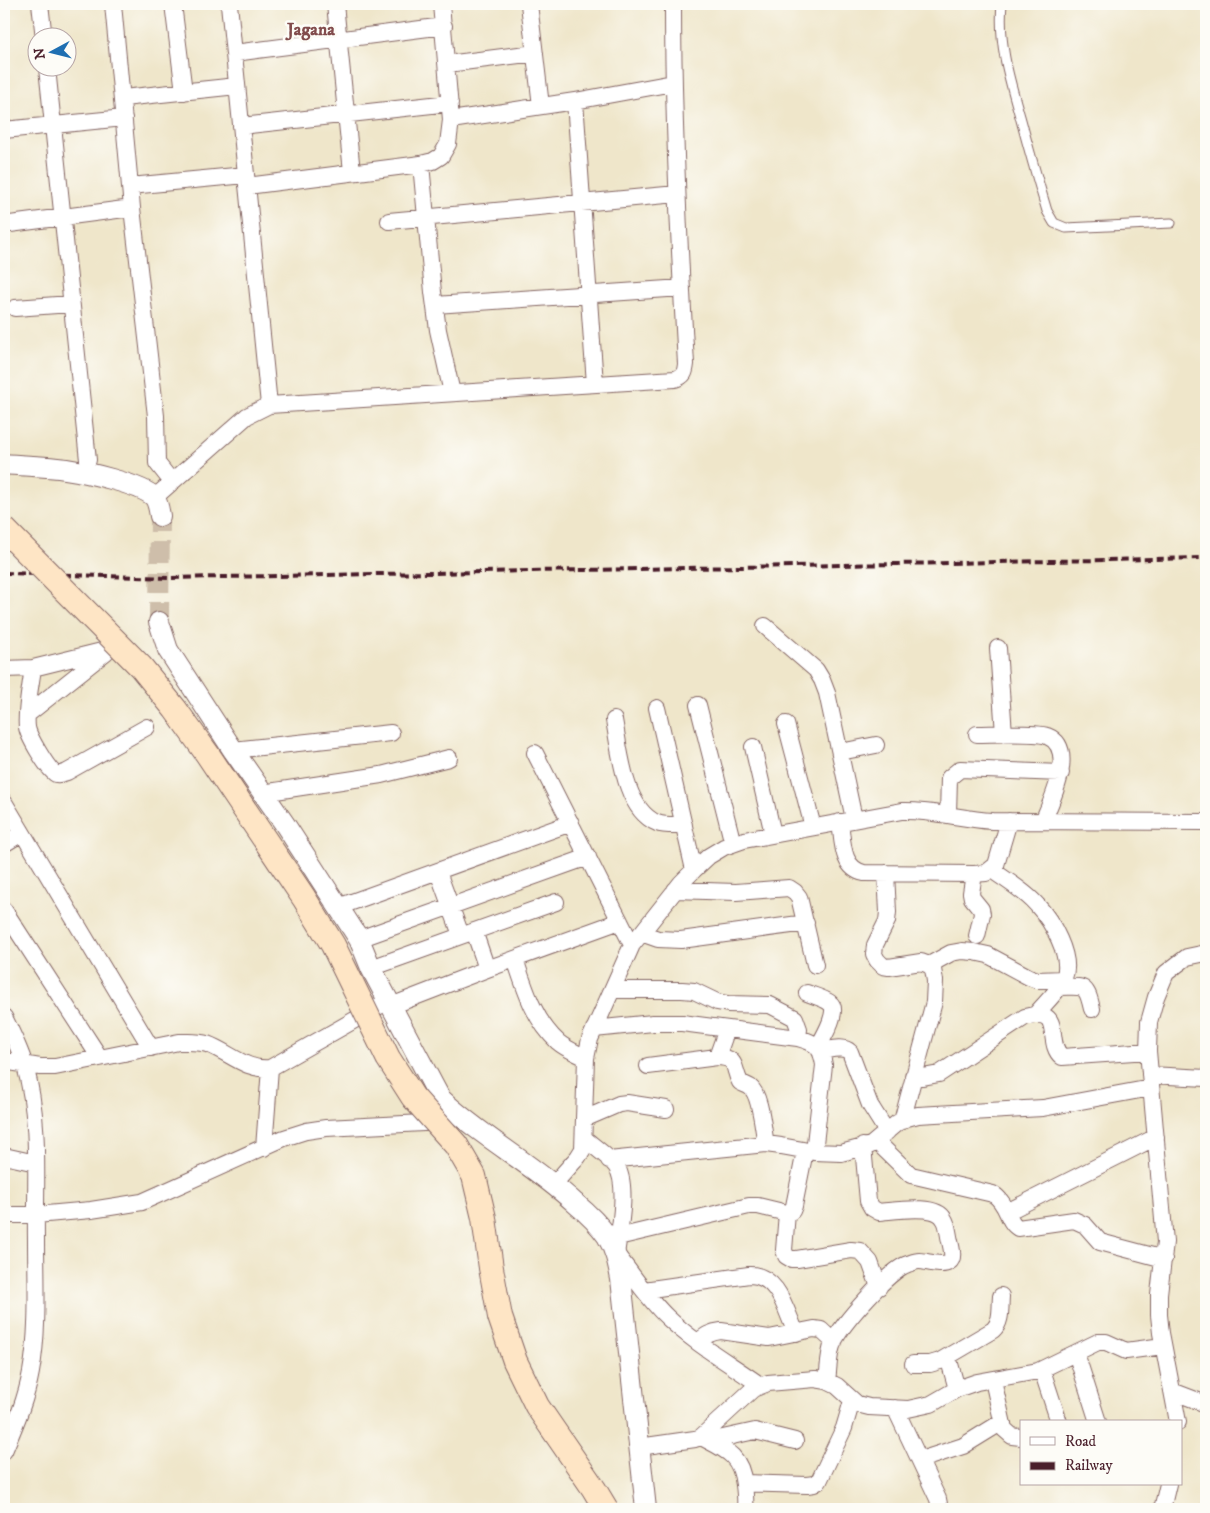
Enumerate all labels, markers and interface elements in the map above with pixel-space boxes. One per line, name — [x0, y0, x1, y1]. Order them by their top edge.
district label: Jagana — [285, 19, 335, 41]
north arrow — [28, 28, 78, 78]
text: N — [30, 46, 50, 60]
legend — [1020, 1420, 1182, 1486]
text: Road — [1065, 1432, 1097, 1451]
text: Railway — [1065, 1456, 1113, 1475]

